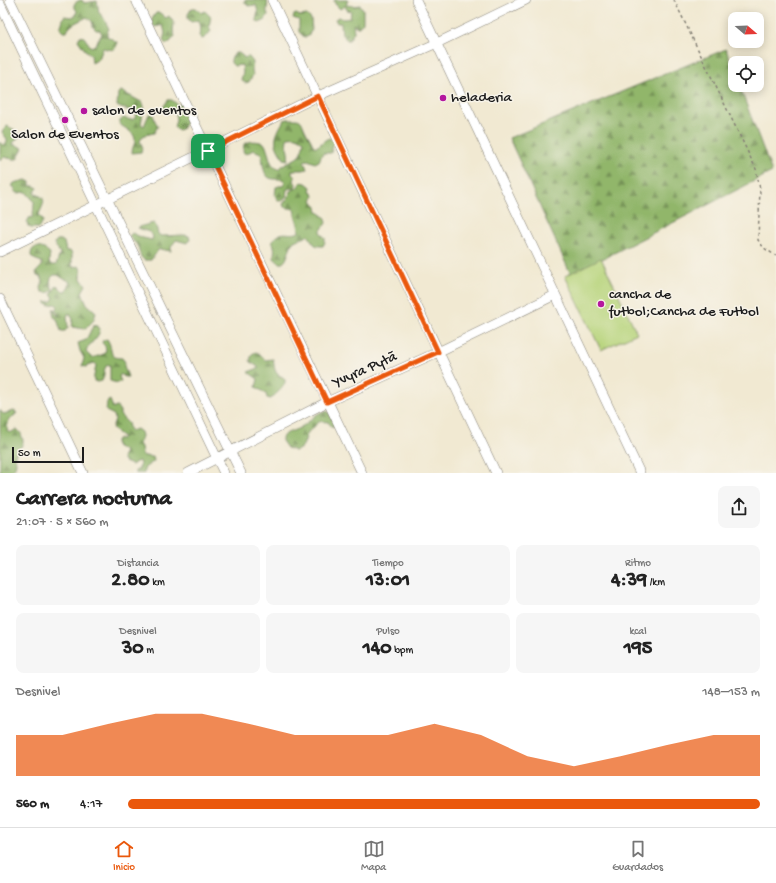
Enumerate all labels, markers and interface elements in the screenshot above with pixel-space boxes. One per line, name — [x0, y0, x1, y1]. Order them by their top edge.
north arrow — [728, 12, 764, 48]
map controls — [728, 12, 764, 92]
button: locate — [728, 56, 764, 92]
place label: heladeria — [451, 89, 513, 107]
marker: heladeria — [438, 93, 448, 103]
place label: salon de eventos — [92, 102, 197, 120]
marker: salon de eventos — [79, 106, 89, 116]
marker: Salon de Eventos — [60, 115, 70, 125]
place label: Salon de Eventos — [11, 126, 119, 144]
pin — [191, 134, 225, 168]
icon: arrive — [197, 140, 219, 162]
place label: cancha de futbol;Cancha de Futbol — [608, 286, 759, 321]
marker: cancha de futbol;Cancha de Futbol — [596, 299, 606, 309]
street label: Yvyra Pytã — [328, 348, 400, 393]
scale bar — [12, 445, 84, 464]
text: 50 m — [18, 448, 40, 460]
button: share — [718, 486, 760, 528]
text: Carrera nocturna — [16, 487, 171, 513]
text: 21:07 · 5 × 560 m — [16, 515, 108, 530]
text: Distancia — [117, 558, 159, 570]
text: Tiempo — [372, 558, 404, 570]
text: Ritmo — [625, 558, 651, 570]
text: 2.80 — [111, 570, 150, 593]
text: 13:01 — [366, 570, 410, 593]
text: 4:39 — [611, 570, 647, 593]
text: km — [150, 577, 165, 589]
text: /km — [647, 577, 665, 589]
text: Desnivel — [119, 626, 157, 638]
text: Pulso — [376, 626, 400, 638]
text: kcal — [629, 626, 647, 638]
text: 30 — [122, 638, 144, 661]
text: 140 — [363, 638, 392, 661]
text: 195 — [624, 638, 652, 661]
text: m — [144, 645, 154, 657]
text: bpm — [392, 645, 413, 657]
text: Desnivel — [16, 685, 60, 700]
text: 148–153 m — [702, 685, 760, 700]
text: 560 m — [16, 797, 49, 812]
text: 4:17 — [80, 797, 102, 812]
tab: Inicio — [113, 838, 135, 874]
tab: Mapa — [361, 838, 386, 874]
tab: Guardados — [612, 838, 663, 874]

